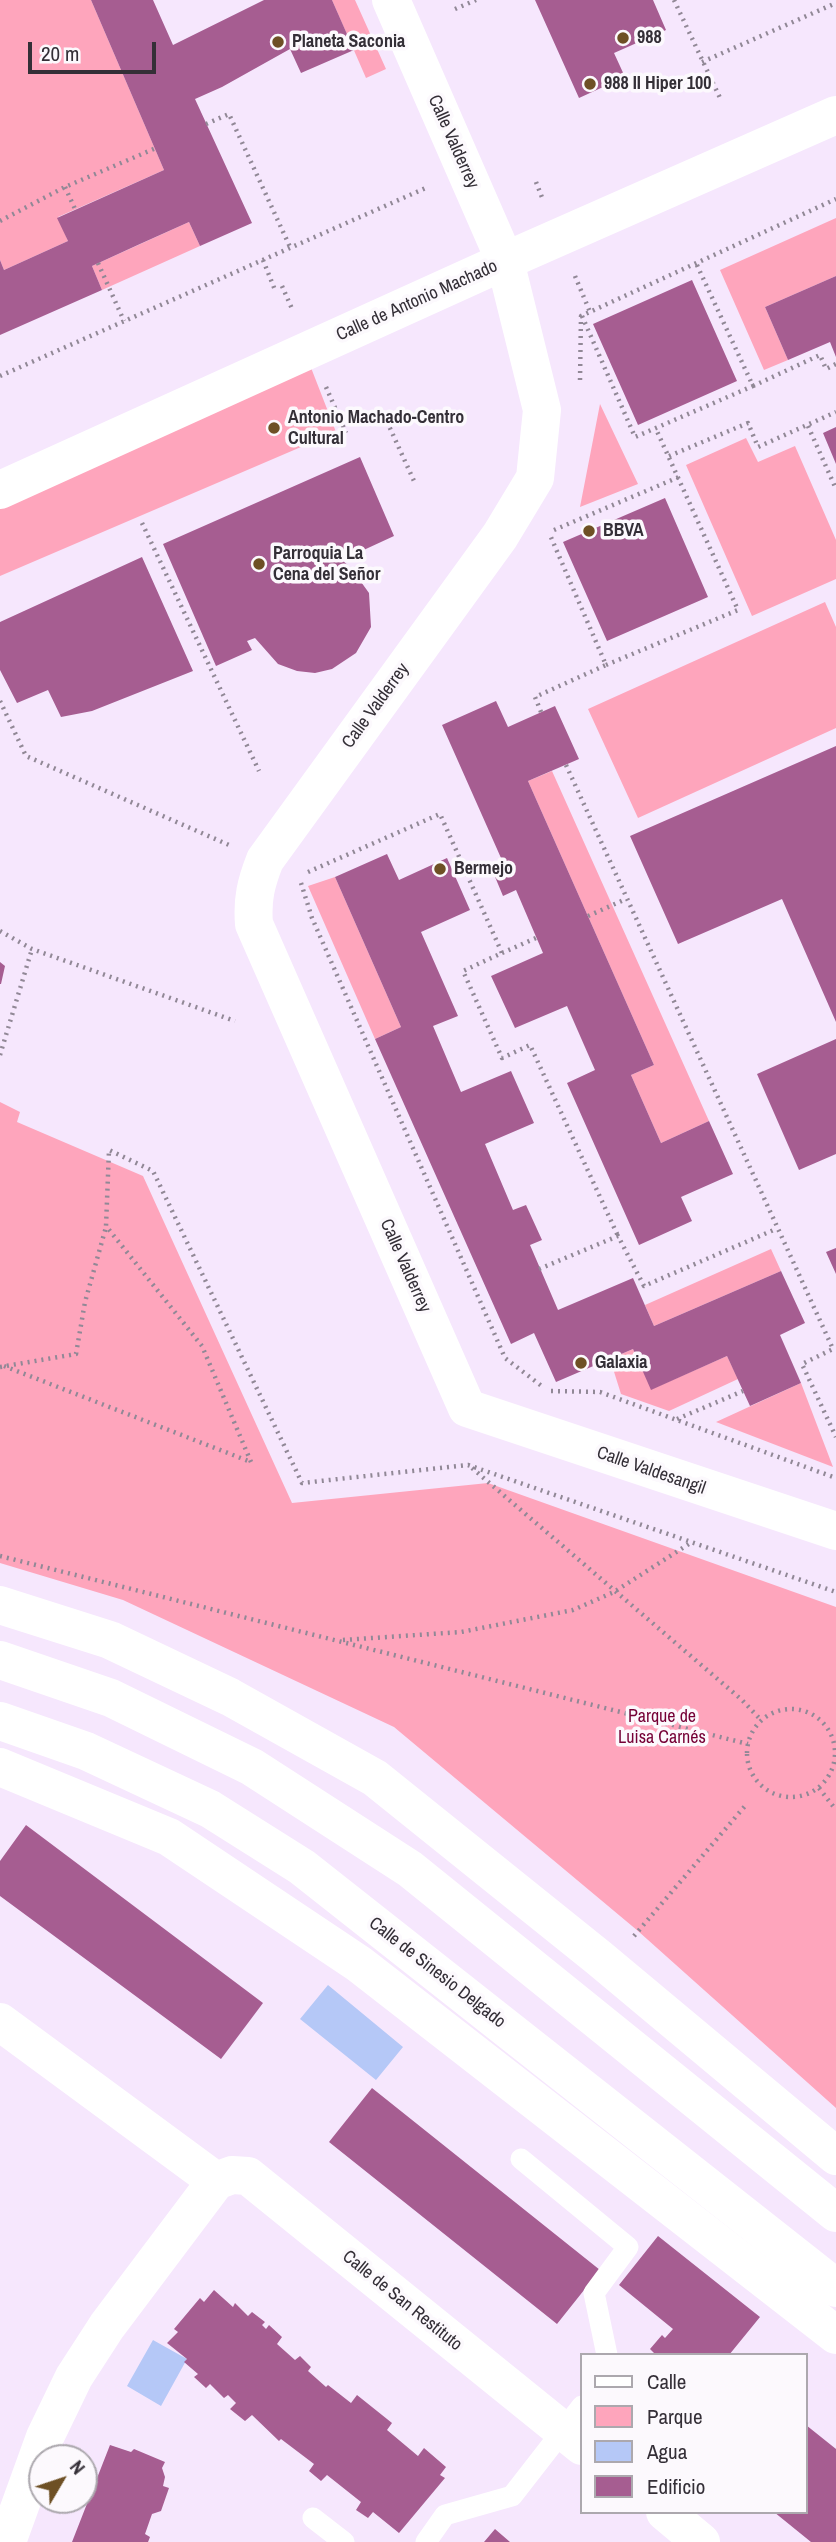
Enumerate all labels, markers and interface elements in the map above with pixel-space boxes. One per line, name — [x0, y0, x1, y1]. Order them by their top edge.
place label: 988 — [637, 27, 662, 49]
scale bar — [32, 28, 159, 72]
marker: 988 — [615, 30, 631, 46]
place label: Planeta Saconia — [292, 31, 405, 53]
marker: Planeta Saconia — [270, 34, 286, 50]
text: 20 m — [41, 39, 79, 68]
place label: 988 II Hiper 100 — [604, 73, 711, 95]
marker: 988 II Hiper 100 — [582, 76, 598, 92]
street label: Calle Valderrey — [423, 92, 483, 192]
street label: Calle de Antonio Machado — [333, 256, 501, 346]
place label: Antonio Machado-Centro Cultural — [288, 407, 464, 450]
marker: Antonio Machado-Centro Cultural — [266, 420, 282, 436]
place label: BBVA — [603, 520, 644, 542]
marker: BBVA — [581, 523, 597, 539]
place label: Parroquia La Cena del Señor — [273, 543, 380, 586]
marker: Parroquia La Cena del Señor — [251, 556, 267, 572]
street label: Calle Valderrey — [338, 659, 414, 753]
place label: Bermejo — [454, 858, 513, 880]
marker: Bermejo — [432, 861, 448, 877]
street label: Calle Valderrey — [375, 1216, 435, 1316]
place label: Galaxia — [595, 1352, 648, 1374]
marker: Galaxia — [573, 1355, 589, 1371]
street label: Calle Valdesangil — [594, 1442, 708, 1500]
park label: Parque de Luisa Carnés — [618, 1706, 706, 1748]
street label: Calle de Sinesio Delgado — [364, 1913, 510, 2033]
street label: Calle de San Restituto — [338, 2246, 466, 2356]
legend — [580, 2353, 808, 2514]
text: Calle — [647, 2367, 686, 2396]
text: Parque — [647, 2402, 703, 2431]
text: Agua — [647, 2437, 687, 2466]
north arrow — [28, 2444, 98, 2514]
text: N — [64, 2454, 91, 2480]
text: Edificio — [647, 2472, 705, 2501]

